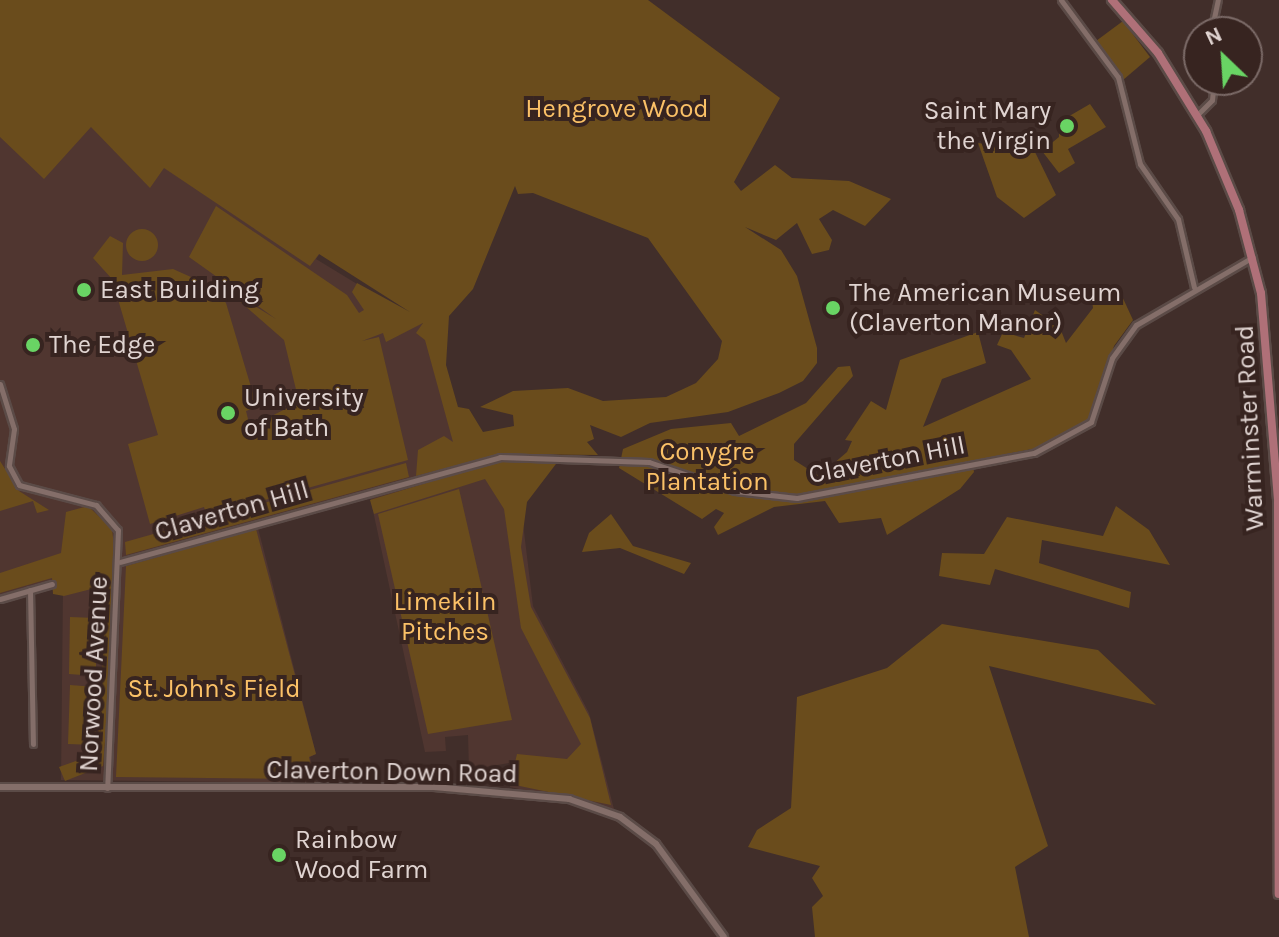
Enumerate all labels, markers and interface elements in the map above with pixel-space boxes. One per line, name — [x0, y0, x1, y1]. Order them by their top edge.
north arrow — [1183, 16, 1263, 96]
text: N — [1201, 21, 1226, 51]
park label: Hengrove Wood — [525, 93, 709, 125]
place label: Saint Mary the Virgin — [924, 95, 1051, 156]
marker: Saint Mary the Virgin — [1058, 117, 1076, 135]
place label: East Building — [100, 274, 259, 306]
place label: The American Museum (Claverton Manor) — [849, 277, 1121, 338]
marker: East Building — [75, 281, 93, 299]
marker: The American Museum (Claverton Manor) — [824, 299, 842, 317]
street label: Warminster Road — [1229, 324, 1271, 532]
place label: The Edge — [49, 329, 155, 361]
marker: The Edge — [24, 336, 42, 354]
place label: University of Bath — [244, 382, 364, 444]
marker: University of Bath — [219, 404, 237, 422]
street label: Claverton Hill — [806, 430, 968, 490]
park label: Conygre Plantation — [645, 436, 769, 498]
street label: Claverton Hill — [151, 474, 313, 548]
street label: Norwood Avenue — [73, 575, 115, 773]
park label: Limekiln Pitches — [394, 586, 496, 648]
park label: St. John's Field — [127, 673, 301, 705]
street label: Claverton Down Road — [266, 754, 518, 790]
place label: Rainbow Wood Farm — [295, 824, 428, 886]
marker: Rainbow Wood Farm — [270, 846, 288, 864]

